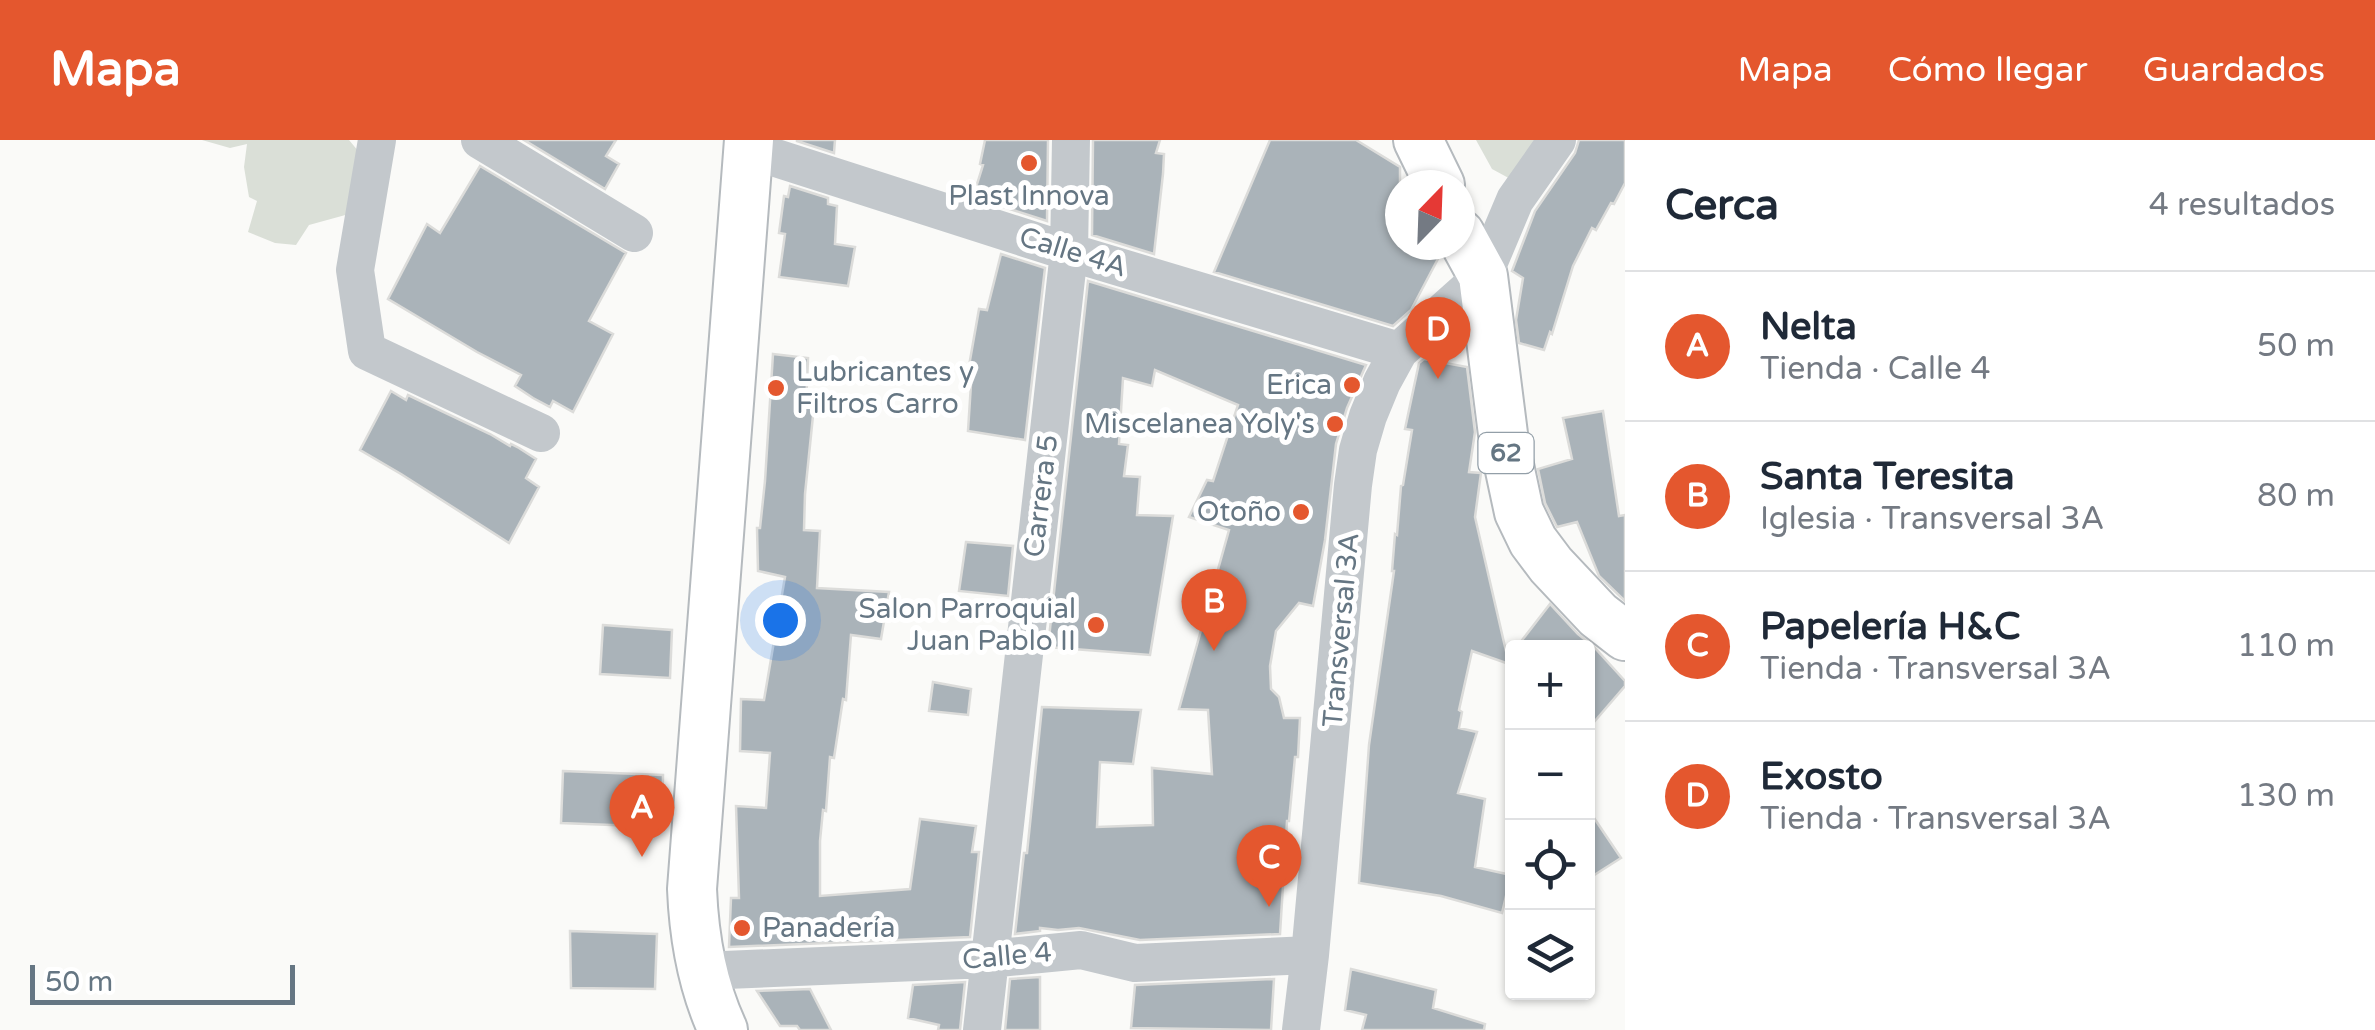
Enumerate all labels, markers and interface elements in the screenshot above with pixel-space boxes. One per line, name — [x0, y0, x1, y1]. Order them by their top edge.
text: Mapa — [50, 41, 181, 99]
text: Mapa — [1738, 49, 1833, 91]
text: Cómo llegar — [1888, 49, 2088, 91]
text: Guardados — [2143, 49, 2325, 91]
marker: Plast Innova — [1018, 152, 1040, 174]
north arrow — [1385, 170, 1475, 260]
place label: Plast Innova — [948, 179, 1110, 213]
text: Cerca — [1665, 180, 1779, 231]
text: 4 resultados — [2149, 186, 2335, 224]
street label: Calle 4A — [1015, 220, 1131, 284]
pin: D — [1406, 296, 1470, 379]
text: Nelta — [1760, 304, 1857, 350]
text: A — [1686, 327, 1709, 365]
text: 50 m — [2257, 327, 2335, 365]
text: Tienda · Calle 4 — [1760, 350, 1991, 388]
place label: Lubricantes y Filtros Carro — [796, 355, 974, 421]
place label: Erica — [1266, 368, 1332, 402]
marker: Erica — [1341, 374, 1363, 396]
marker: Lubricantes y Filtros Carro — [765, 377, 787, 399]
place label: Miscelanea Yoly's — [1084, 407, 1315, 441]
marker: Miscelanea Yoly's — [1324, 413, 1346, 435]
street label: Carrera 5 — [1017, 433, 1065, 559]
road number: 62 — [1478, 433, 1534, 473]
text: Santa Teresita — [1760, 454, 2015, 500]
text: B — [1686, 477, 1709, 515]
text: 80 m — [2257, 477, 2335, 515]
place label: Otoño — [1197, 495, 1281, 529]
text: Iglesia · Transversal 3A — [1760, 500, 2104, 538]
marker: Otoño — [1290, 501, 1312, 523]
street label: Transversal 3A — [1316, 531, 1366, 729]
pin: B — [1182, 568, 1246, 651]
place label: Salon Parroquial Juan Pablo II — [858, 592, 1076, 658]
your location — [755, 595, 806, 646]
text: Papelería H&C — [1760, 604, 2021, 650]
marker: Salon Parroquial Juan Pablo II — [1085, 614, 1107, 636]
text: C — [1686, 627, 1709, 665]
text: 110 m — [2237, 627, 2335, 665]
map controls — [1505, 640, 1595, 1000]
button: + — [1505, 640, 1595, 730]
text: Tienda · Transversal 3A — [1760, 650, 2111, 688]
button: − — [1505, 730, 1595, 820]
text: Exosto — [1760, 754, 1883, 800]
pin: A — [610, 774, 674, 857]
text: D — [1685, 777, 1710, 815]
text: 130 m — [2237, 777, 2335, 815]
text: Tienda · Transversal 3A — [1760, 800, 2111, 838]
button: locate — [1505, 820, 1595, 910]
pin: C — [1236, 824, 1302, 907]
button: layers — [1505, 910, 1595, 1000]
place label: Panadería — [762, 911, 896, 945]
marker: Panadería — [731, 917, 753, 939]
street label: Calle 4 — [961, 935, 1053, 977]
scale bar — [30, 960, 295, 1004]
text: 50 m — [45, 965, 113, 999]

